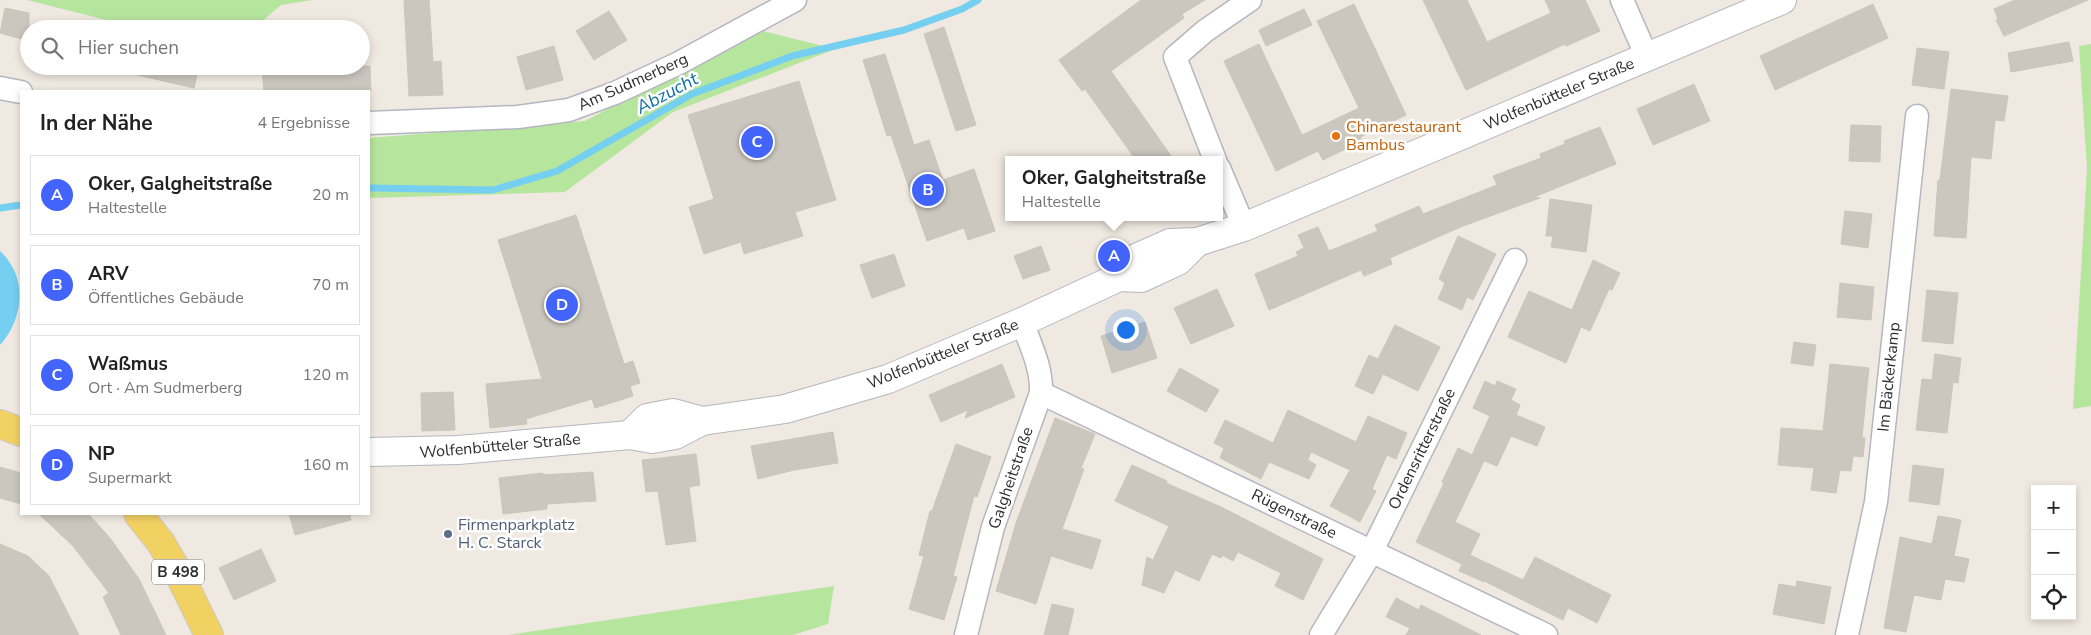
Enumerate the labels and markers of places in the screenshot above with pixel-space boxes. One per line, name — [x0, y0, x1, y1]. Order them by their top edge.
place label: Chinarestaurant Bambus — [1346, 116, 1461, 156]
pin: C — [741, 123, 773, 161]
marker: Chinarestaurant Bambus — [1330, 130, 1342, 142]
pin: B — [912, 171, 944, 209]
pin: A — [1098, 237, 1130, 275]
pin: D — [546, 286, 578, 324]
place label: Firmenparkplatz H. C. Starck — [458, 514, 575, 554]
marker: Firmenparkplatz H. C. Starck — [442, 528, 454, 540]

